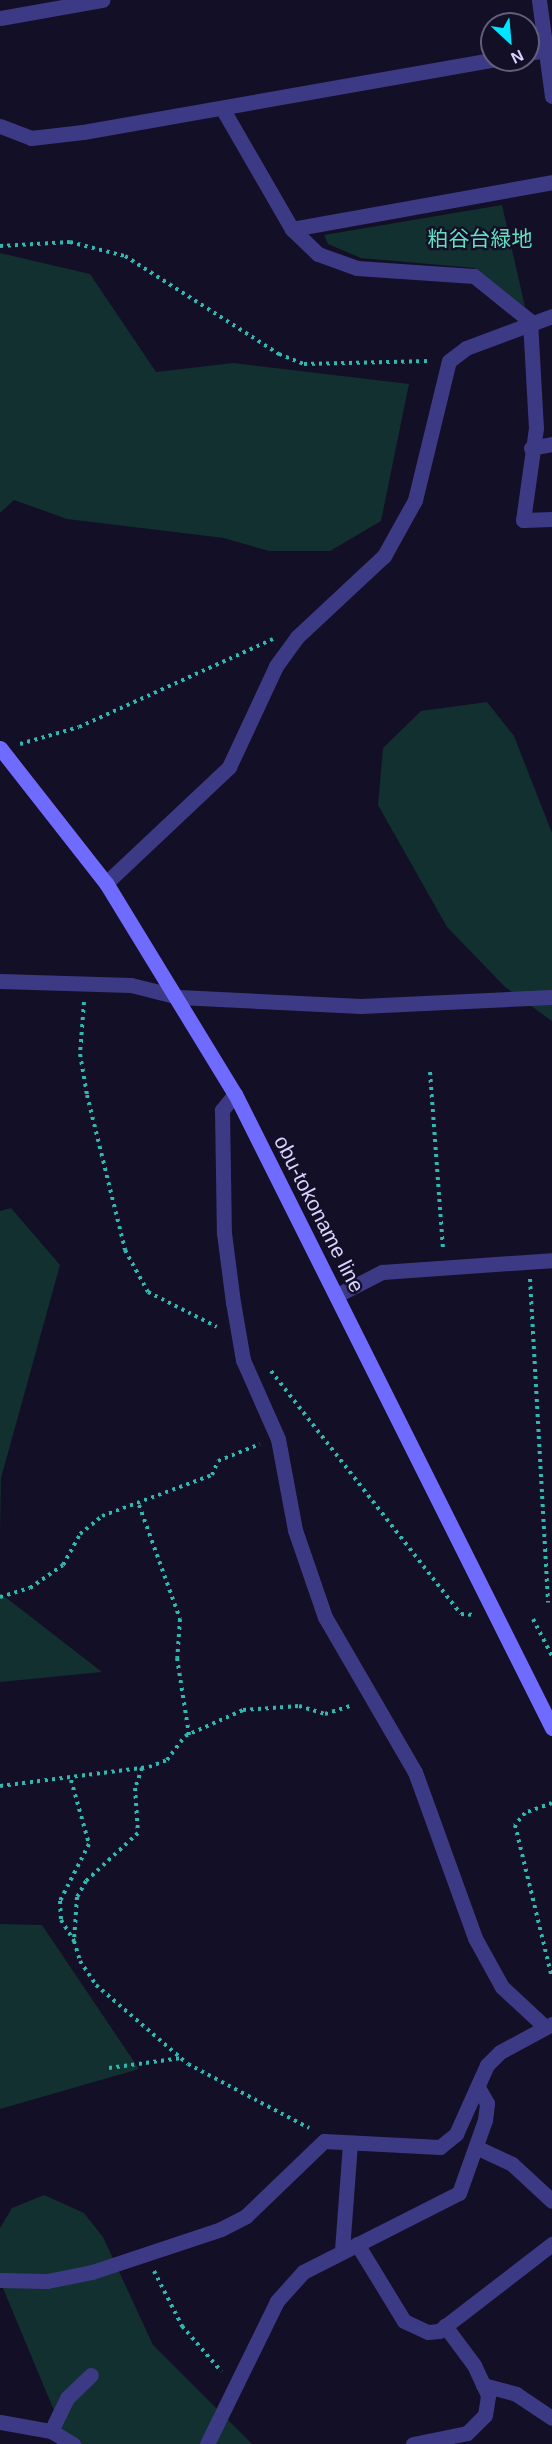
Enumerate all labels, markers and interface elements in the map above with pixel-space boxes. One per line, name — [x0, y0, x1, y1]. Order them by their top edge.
north arrow — [480, 12, 540, 72]
text: N — [508, 47, 526, 67]
park label: 粕谷台緑地 — [428, 226, 532, 252]
street label: obu-tokoname line — [269, 1131, 369, 1297]

